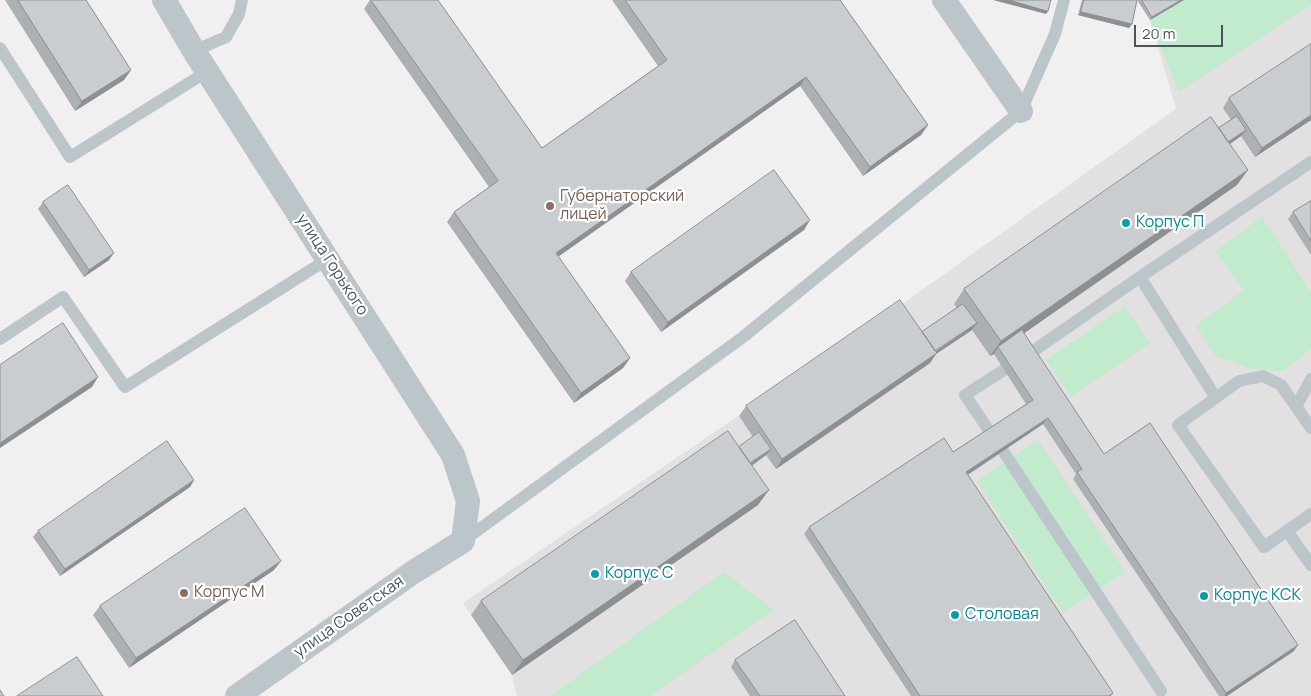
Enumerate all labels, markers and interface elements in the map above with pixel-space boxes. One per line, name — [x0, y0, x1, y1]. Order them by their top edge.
scale bar — [1136, 15, 1225, 47]
text: 20 m — [1142, 23, 1175, 44]
place label: Губернаторский лицей — [560, 187, 684, 225]
marker: Губернаторский лицей — [544, 200, 556, 212]
street label: улица Горького — [292, 211, 372, 319]
place label: Корпус П — [1136, 213, 1204, 233]
marker: Корпус П — [1120, 217, 1132, 229]
place label: Корпус С — [605, 564, 674, 584]
marker: Корпус С — [589, 568, 601, 580]
street label: улица Советская — [290, 572, 408, 662]
place label: Корпус M — [194, 583, 265, 603]
place label: Корпус КСК — [1214, 586, 1301, 606]
marker: Корпус M — [178, 587, 190, 599]
marker: Корпус КСК — [1198, 590, 1210, 602]
place label: Столовая — [965, 605, 1039, 625]
marker: Столовая — [949, 609, 961, 621]

